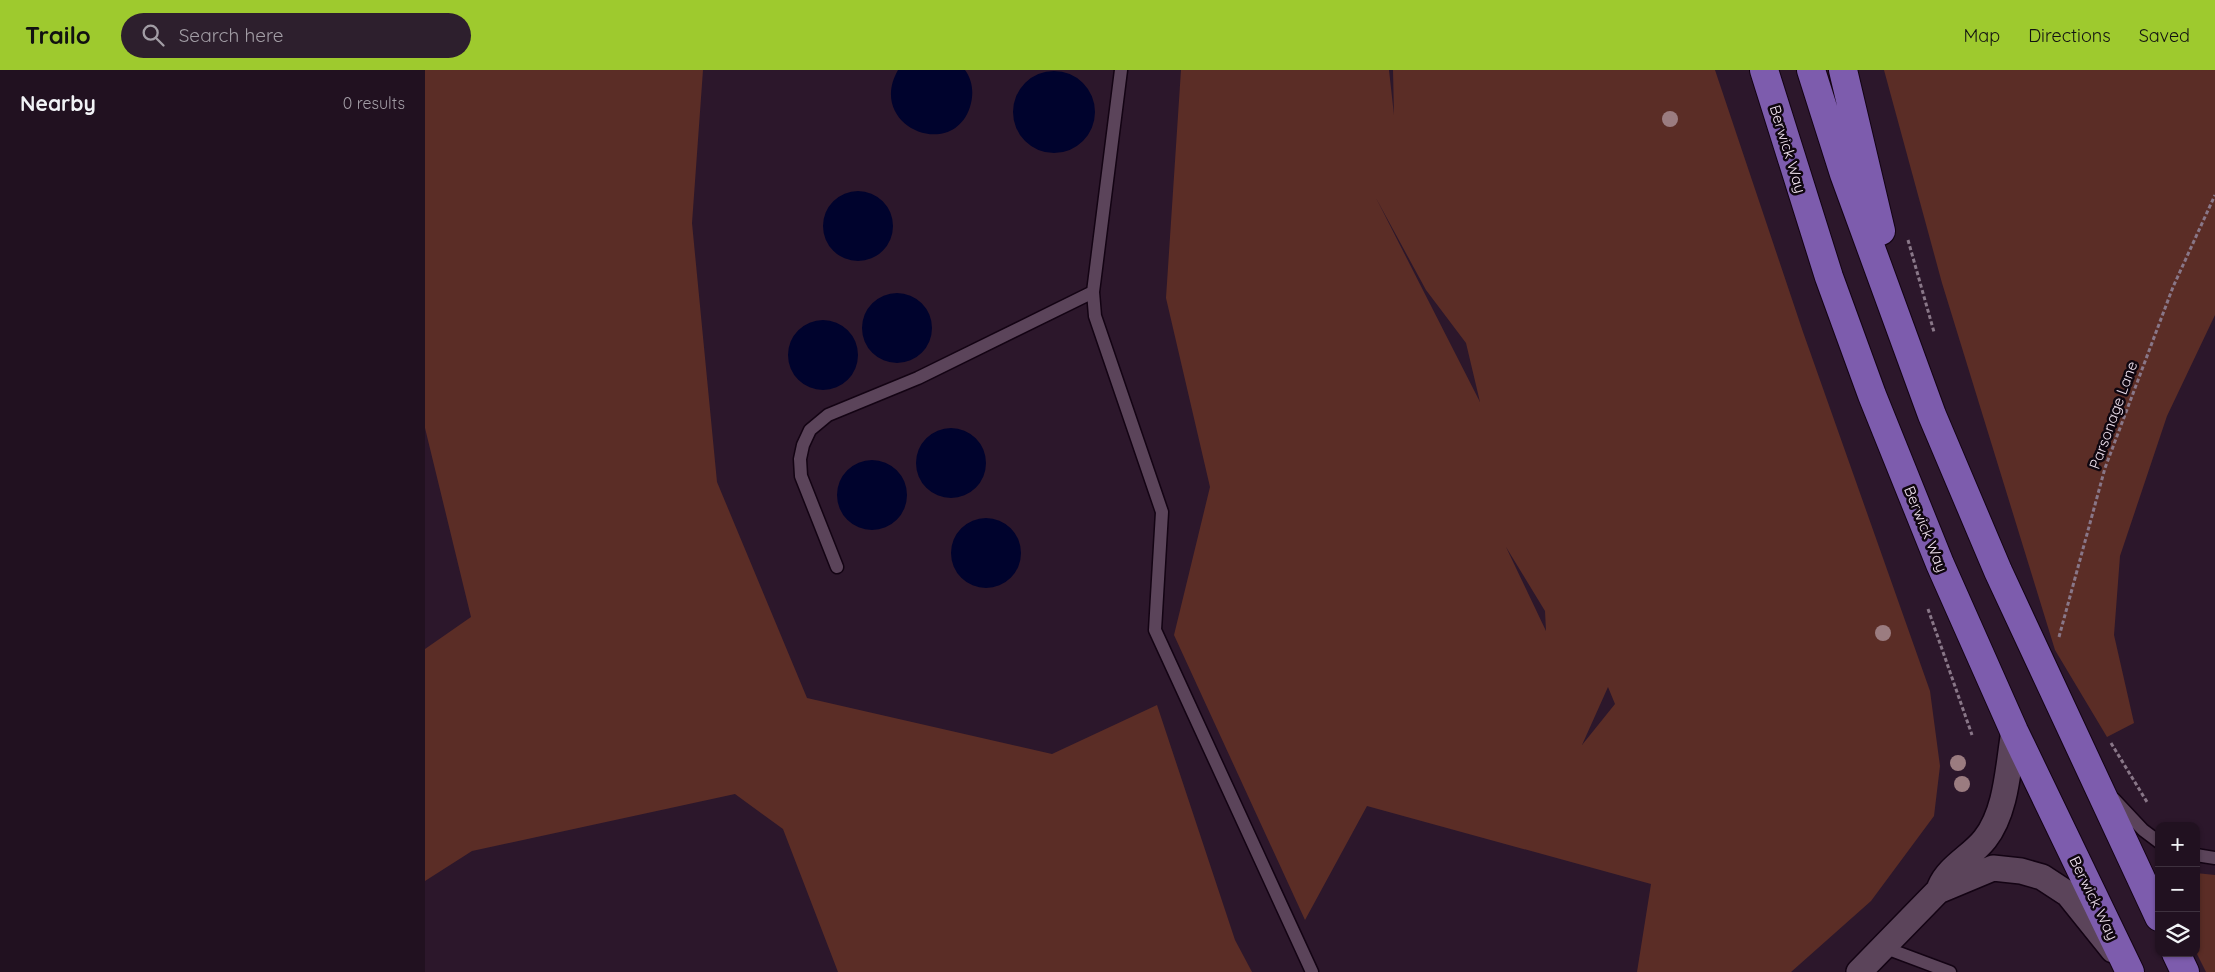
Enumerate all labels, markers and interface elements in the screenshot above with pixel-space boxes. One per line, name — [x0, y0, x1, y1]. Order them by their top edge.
search box — [121, 13, 471, 58]
text: Trailo — [25, 20, 91, 50]
icon: search — [139, 21, 167, 49]
text: Search here — [179, 23, 284, 47]
text: Map — [1963, 24, 2000, 47]
text: Directions — [2028, 24, 2111, 47]
text: Saved — [2139, 24, 2190, 47]
text: Nearby — [20, 90, 96, 116]
text: 0 results — [343, 93, 405, 113]
street label: Berwick Way — [1766, 103, 1810, 195]
street label: Parsonage Lane — [2085, 358, 2141, 472]
street label: Berwick Way — [1900, 483, 1952, 575]
map controls — [2155, 822, 2200, 957]
button: + — [2155, 822, 2200, 867]
street label: Berwick Way — [2065, 853, 2123, 943]
button: − — [2155, 867, 2200, 912]
button: layers — [2155, 912, 2200, 957]

